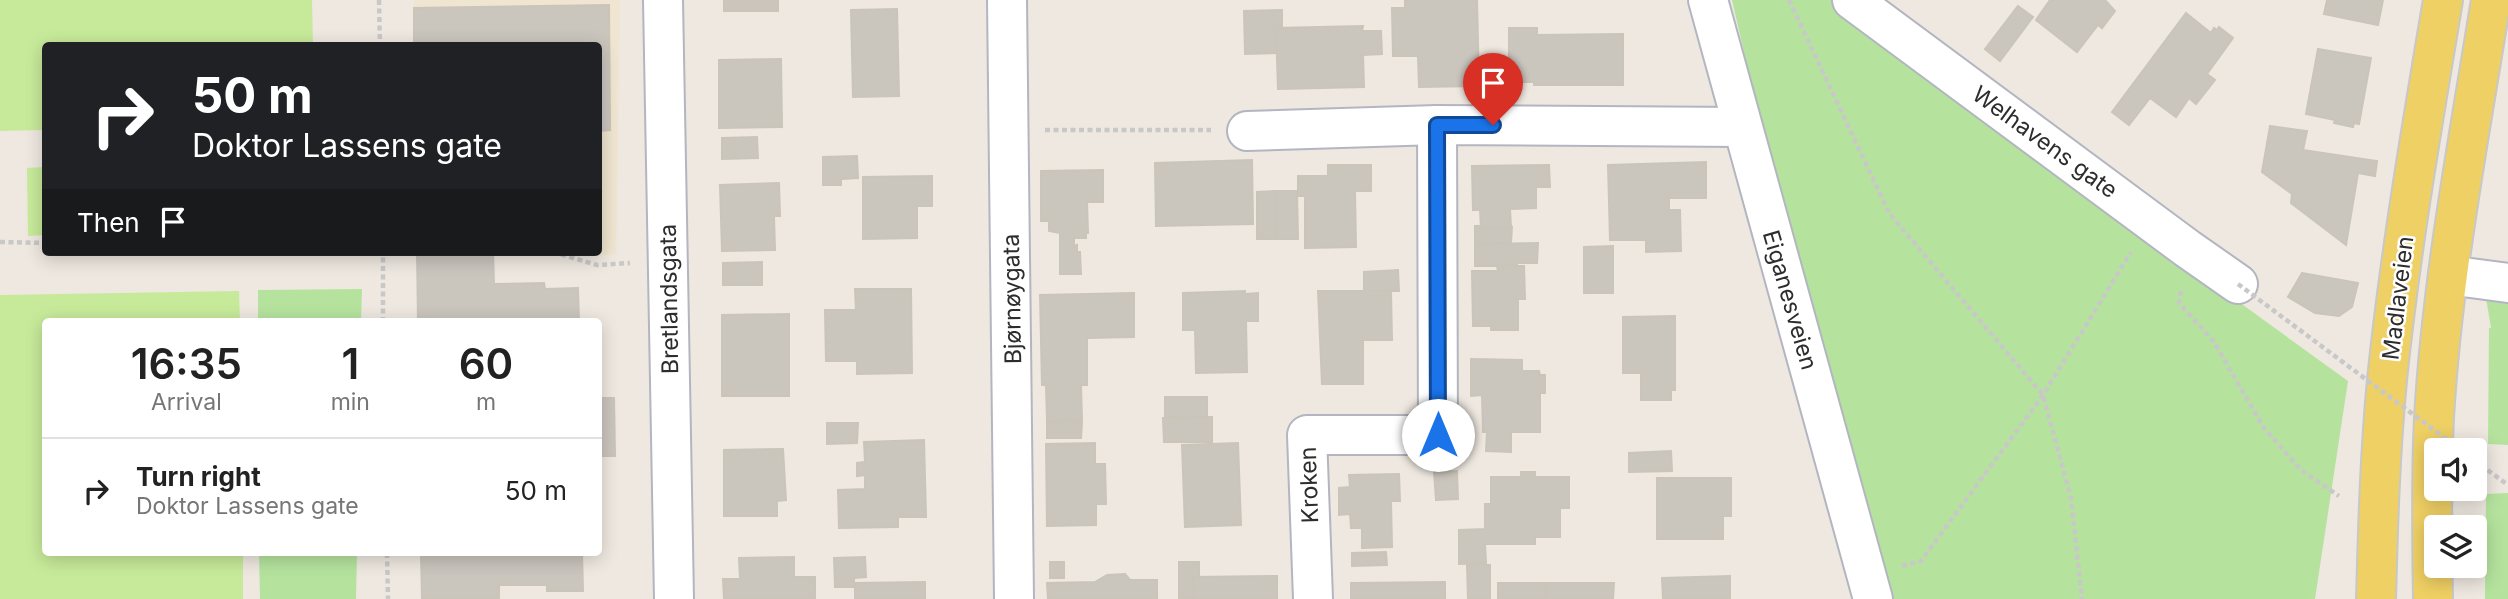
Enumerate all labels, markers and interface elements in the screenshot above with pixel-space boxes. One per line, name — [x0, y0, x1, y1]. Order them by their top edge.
pin — [1463, 53, 1523, 125]
icon: arrive — [1474, 64, 1512, 102]
text: 50 m — [192, 66, 313, 125]
icon: right — [77, 70, 168, 161]
street label: Welhavens gate — [1967, 80, 2123, 204]
text: Doktor Lassens gate — [192, 126, 502, 165]
icon: arrive — [154, 203, 192, 241]
text: Then — [77, 207, 140, 238]
street label: Bretlandsgata — [654, 224, 684, 374]
street label: Eiganesveien — [1757, 227, 1823, 373]
street label: Bjørnøygata — [997, 234, 1027, 364]
street label: Madlaveien — [2377, 235, 2419, 361]
text: 16:35 — [131, 338, 242, 389]
text: 1 — [341, 338, 359, 389]
text: 60 — [459, 338, 513, 389]
text: Arrival — [151, 388, 222, 416]
text: min — [331, 388, 370, 416]
text: m — [476, 388, 496, 416]
position arrow — [1401, 398, 1475, 472]
map controls — [2424, 438, 2487, 578]
button: sound — [2424, 438, 2487, 501]
street label: Kroken — [1294, 446, 1324, 524]
text: Turn right — [136, 461, 261, 492]
icon: right — [77, 472, 115, 510]
text: 50 m — [505, 475, 567, 506]
text: Doktor Lassens gate — [136, 492, 359, 520]
button: layers — [2424, 515, 2487, 578]

